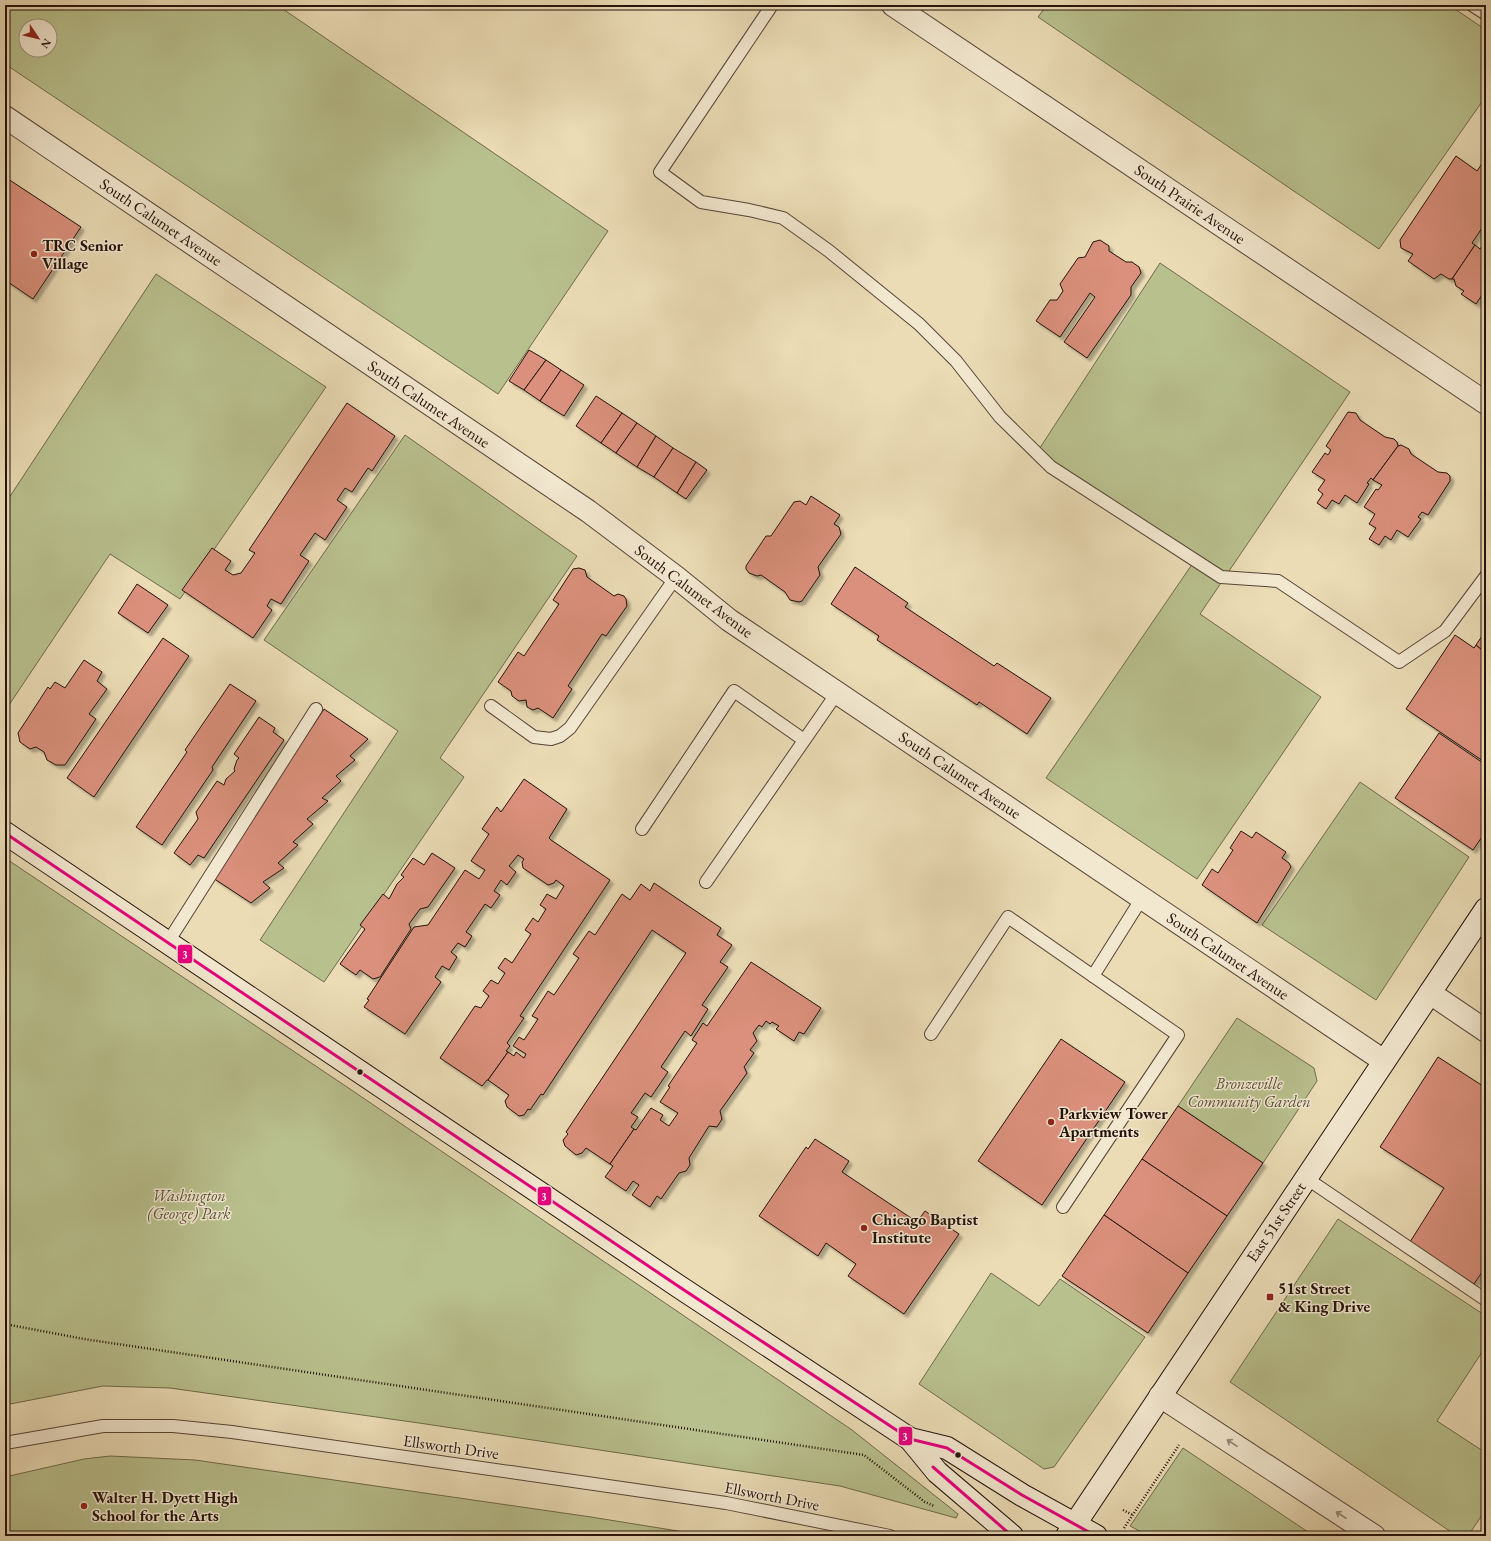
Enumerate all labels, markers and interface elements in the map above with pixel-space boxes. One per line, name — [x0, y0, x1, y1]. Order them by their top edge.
north arrow — [18, 18, 58, 58]
text: N — [38, 36, 54, 51]
street label: South Prairie Avenue — [1131, 159, 1249, 249]
street label: South Calumet Avenue — [96, 173, 226, 271]
place label: TRC Senior Village — [42, 235, 124, 274]
marker: TRC Senior Village — [29, 249, 39, 259]
street label: South Calumet Avenue — [364, 355, 494, 453]
street label: South Calumet Avenue — [631, 540, 757, 642]
street label: South Calumet Avenue — [895, 726, 1025, 824]
street label: South Calumet Avenue — [1163, 907, 1293, 1005]
line badge: 3 — [177, 944, 193, 964]
text: 3 — [182, 947, 188, 961]
unlabelled marker — [355, 1067, 365, 1077]
park label: Bronzeville Community Garden — [1187, 1073, 1311, 1112]
place label: Parkview Tower Apartments — [1058, 1103, 1168, 1142]
marker: Parkview Tower Apartments — [1046, 1117, 1056, 1127]
street label: East 51st Street — [1241, 1178, 1311, 1266]
park label: Washington (George) Park — [148, 1185, 231, 1224]
line badge: 3 — [537, 1186, 552, 1206]
text: 3 — [541, 1189, 547, 1203]
place label: Chicago Baptist Institute — [872, 1209, 978, 1248]
marker: Chicago Baptist Institute — [859, 1223, 869, 1233]
place label: 51st Street & King Drive — [1278, 1278, 1370, 1317]
marker: 51st Street & King Drive — [1265, 1292, 1275, 1302]
line badge: 3 — [898, 1426, 913, 1446]
text: 3 — [902, 1429, 908, 1443]
street label: Ellsworth Drive — [402, 1430, 500, 1464]
one-way arrow — [1226, 1439, 1238, 1447]
unlabelled marker — [953, 1450, 963, 1460]
street label: Ellsworth Drive — [723, 1477, 821, 1515]
place label: Walter H. Dyett High School for the Arts — [92, 1487, 238, 1526]
marker: Walter H. Dyett High School for the Arts — [79, 1501, 89, 1511]
one-way arrow — [1335, 1510, 1347, 1518]

